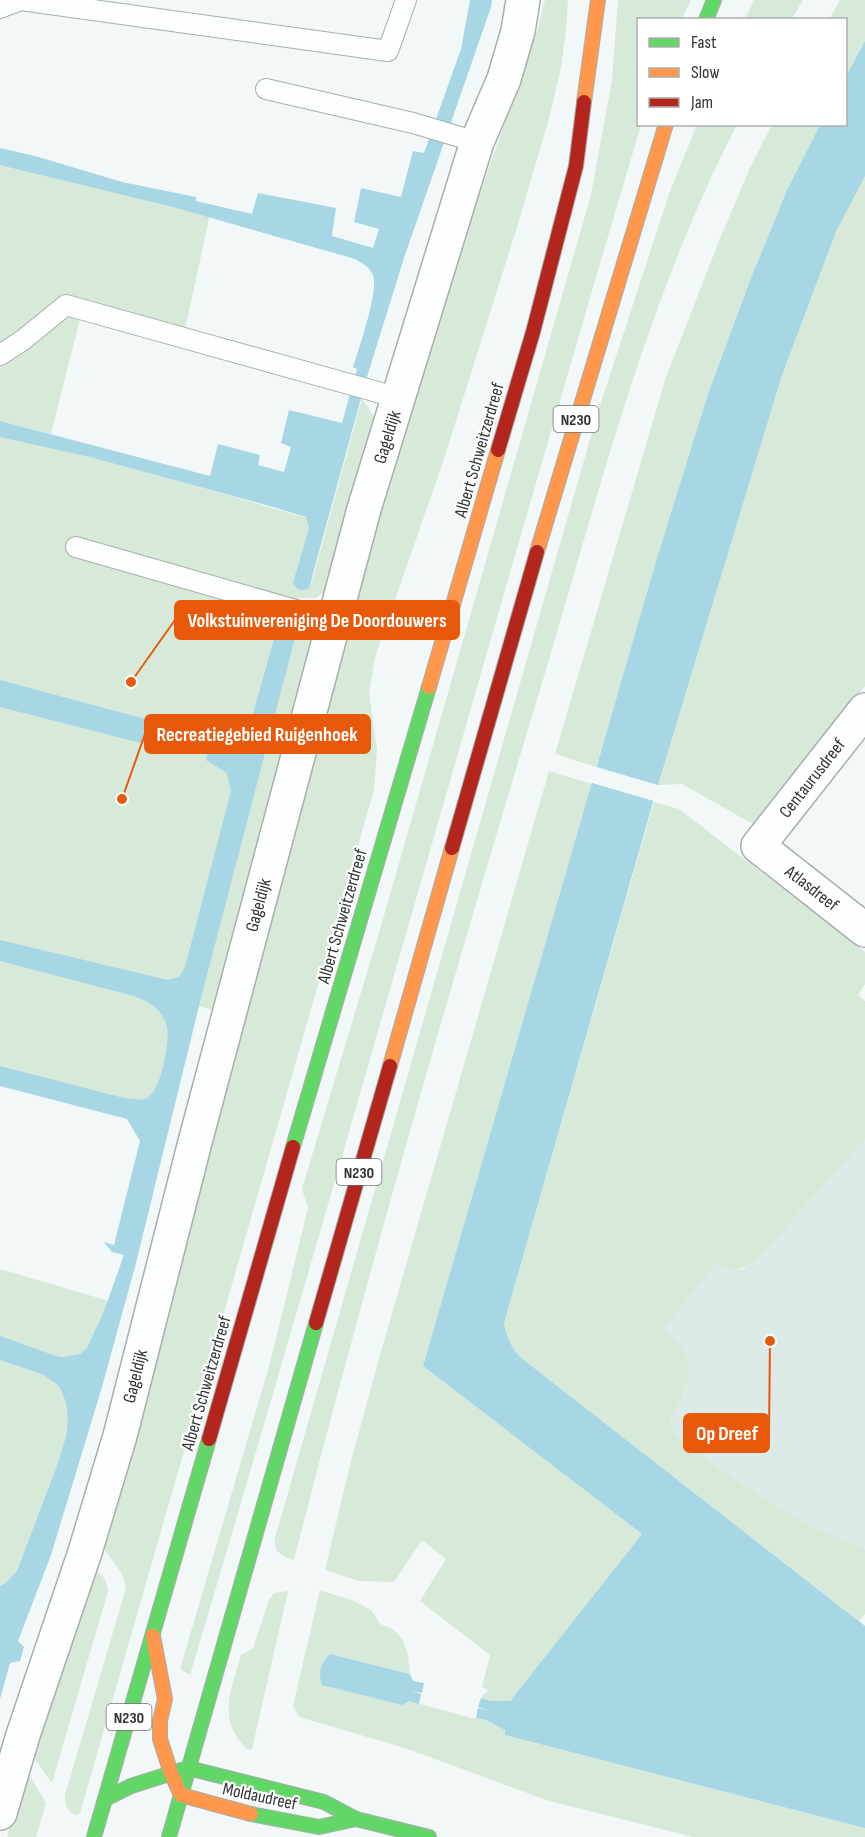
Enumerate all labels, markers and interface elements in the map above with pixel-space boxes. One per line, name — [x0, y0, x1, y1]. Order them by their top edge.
legend — [637, 18, 847, 126]
text: Fast — [691, 32, 717, 53]
text: Slow — [691, 62, 720, 83]
text: Jam — [690, 92, 713, 113]
street label: Albert Schweitzerdreef — [450, 380, 509, 521]
road number: N230 — [554, 406, 598, 432]
street label: Gageldijk — [369, 408, 406, 466]
callout: Volkstuinvereniging De Doordouwers — [175, 601, 459, 639]
text: Volkstuinvereniging De Doordouwers — [187, 609, 447, 633]
callout: Recreatiegebied Ruigenhoek — [145, 715, 370, 753]
text: Recreatiegebied Ruigenhoek — [156, 723, 358, 747]
street label: Centaurusdreef — [775, 734, 850, 822]
street label: Albert Schweitzerdreef — [313, 846, 372, 987]
street label: Atlasdreef — [780, 860, 843, 916]
street label: Gageldijk — [241, 876, 276, 934]
road number: N230 — [336, 1159, 382, 1185]
street label: Albert Schweitzerdreef — [177, 1313, 236, 1454]
street label: Gageldijk — [119, 1347, 152, 1405]
callout: Op Dreef — [684, 1414, 769, 1452]
text: Op Dreef — [696, 1422, 759, 1446]
road number: N230 — [106, 1704, 152, 1730]
street label: Moldaudreef — [221, 1778, 300, 1815]

